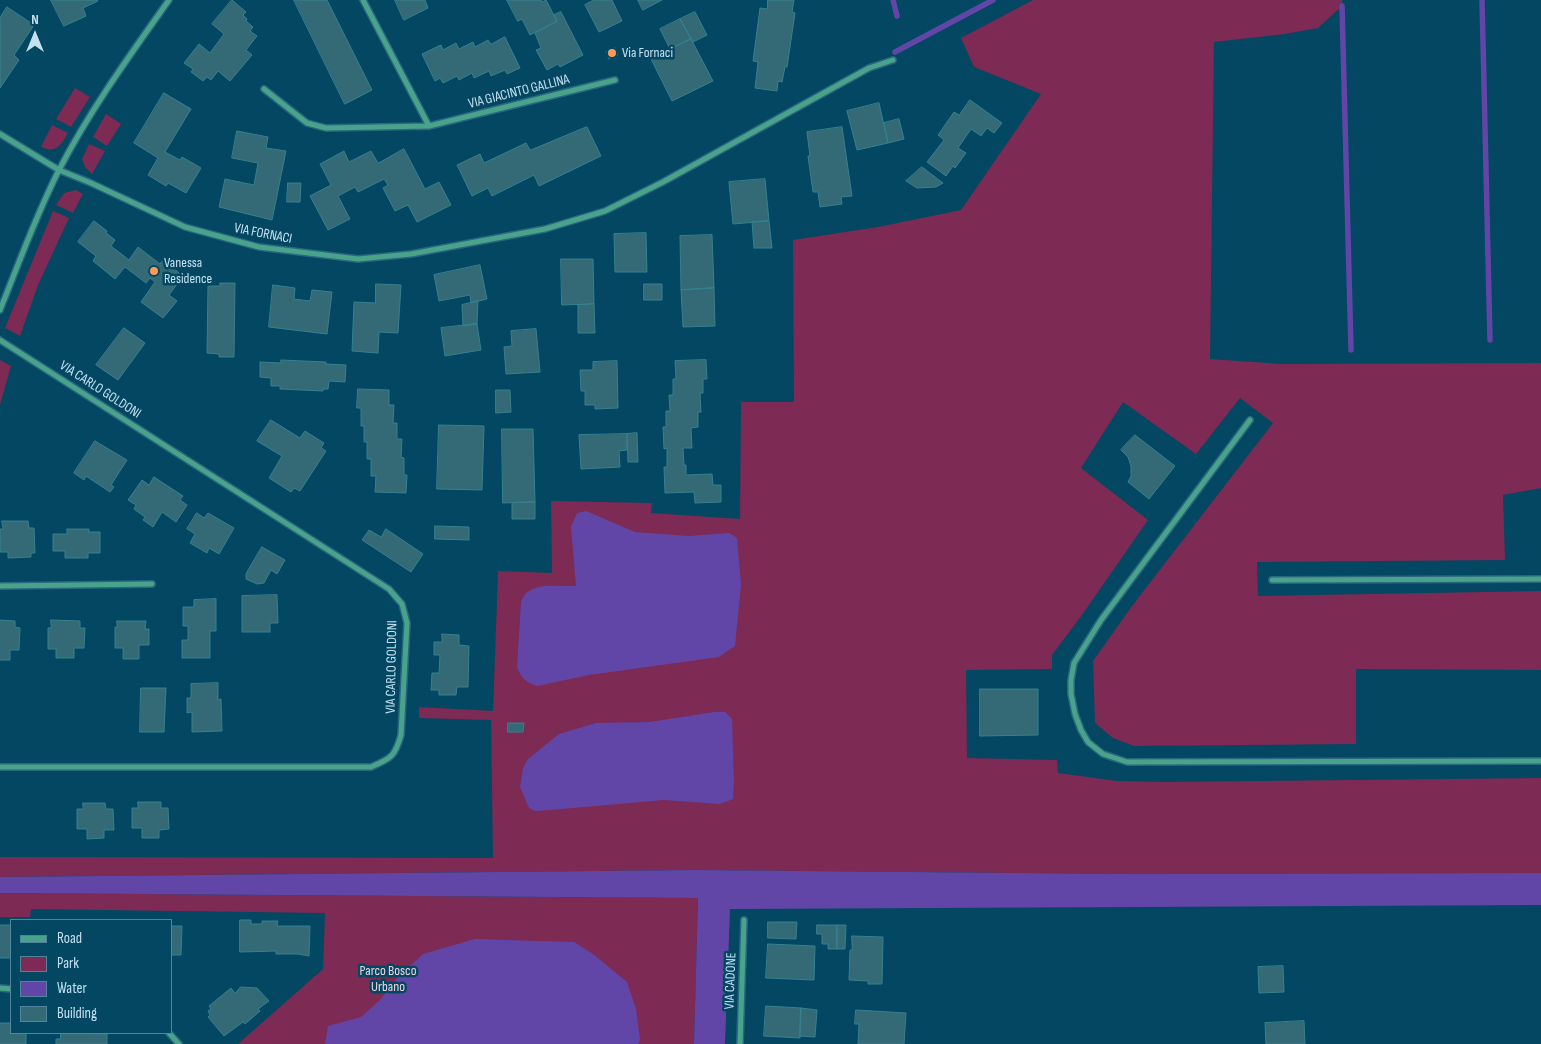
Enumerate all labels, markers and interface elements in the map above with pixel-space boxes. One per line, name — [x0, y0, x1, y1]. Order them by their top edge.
north arrow — [10, 10, 60, 60]
text: N — [31, 11, 39, 28]
place label: Via Fornaci — [622, 45, 673, 61]
marker: Via Fornaci — [606, 47, 618, 59]
street label: VIA GIACINTO GALLINA — [467, 71, 571, 113]
street label: VIA FORNACI — [233, 220, 293, 248]
place label: Vanessa Residence — [164, 255, 212, 288]
marker: Vanessa Residence — [148, 265, 160, 277]
street label: VIA CARLO GOLDONI — [56, 357, 144, 423]
street label: VIA CARLO GOLDONI — [383, 620, 401, 714]
legend — [10, 919, 172, 1034]
text: Road — [57, 929, 82, 948]
street label: VIA CADONE — [722, 952, 740, 1010]
text: Park — [57, 954, 79, 973]
park label: Parco Bosco Urbano — [360, 963, 416, 996]
text: Water — [57, 979, 87, 998]
text: Building — [57, 1004, 97, 1023]

